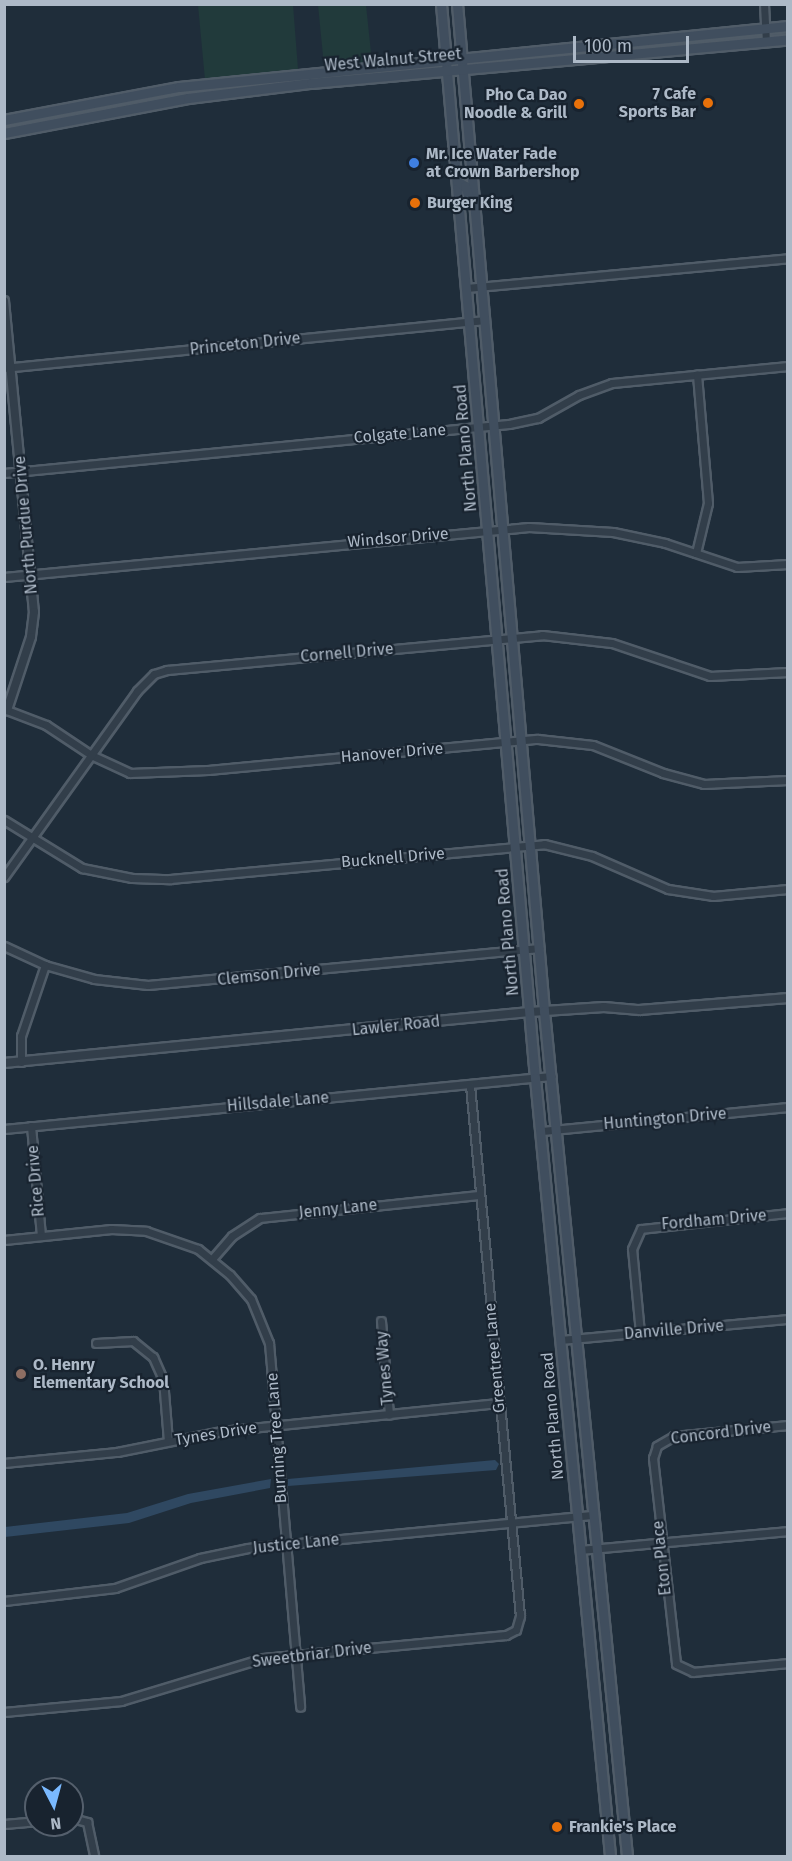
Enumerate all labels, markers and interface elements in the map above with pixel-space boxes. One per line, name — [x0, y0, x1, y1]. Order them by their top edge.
scale bar — [576, 24, 692, 62]
text: 100 m — [584, 35, 632, 57]
street label: West Walnut Street — [324, 44, 462, 76]
place label: 7 Cafe Sports Bar — [619, 84, 696, 122]
place label: Pho Ca Dao Noodle & Grill — [464, 85, 567, 123]
marker: 7 Cafe Sports Bar — [701, 96, 715, 110]
marker: Pho Ca Dao Noodle & Grill — [572, 97, 586, 111]
place label: Mr. Ice Water Fade at Crown Barbershop — [426, 144, 580, 182]
marker: Mr. Ice Water Fade at Crown Barbershop — [407, 156, 421, 170]
place label: Burger King — [427, 193, 512, 213]
marker: Burger King — [408, 196, 422, 210]
street label: Princeton Drive — [189, 329, 301, 359]
street label: North Plano Road — [451, 383, 481, 513]
street label: Colgate Lane — [353, 420, 447, 448]
street label: North Purdue Drive — [10, 455, 42, 595]
street label: Windsor Drive — [347, 524, 449, 552]
street label: Cornell Drive — [300, 639, 394, 667]
street label: Hanover Drive — [340, 739, 444, 767]
street label: Bucknell Drive — [340, 844, 446, 872]
street label: North Plano Road — [493, 867, 523, 997]
street label: Clemson Drive — [216, 960, 322, 990]
street label: Lawler Road — [351, 1012, 441, 1040]
street label: Hillsdale Lane — [226, 1088, 330, 1116]
street label: Huntington Drive — [603, 1104, 727, 1134]
street label: Rice Drive — [23, 1144, 49, 1218]
street label: Jenny Lane — [298, 1195, 378, 1223]
street label: Fordham Drive — [661, 1206, 767, 1234]
street label: Greentree Lane — [481, 1302, 509, 1414]
street label: Danville Drive — [623, 1316, 725, 1344]
street label: Tynes Way — [372, 1330, 398, 1406]
street label: North Plano Road — [538, 1351, 568, 1481]
place label: O. Henry Elementary School — [33, 1355, 169, 1393]
marker: O. Henry Elementary School — [14, 1367, 28, 1381]
street label: Burning Tree Lane — [263, 1372, 291, 1504]
street label: Concord Drive — [670, 1417, 772, 1449]
street label: Tynes Drive — [174, 1418, 258, 1450]
street label: Eton Place — [649, 1520, 675, 1596]
street label: Justice Lane — [252, 1530, 340, 1558]
street label: Sweetbriar Drive — [251, 1638, 373, 1672]
north arrow — [24, 1777, 84, 1837]
text: N — [49, 1813, 62, 1833]
place label: Frankie's Place — [569, 1817, 676, 1837]
marker: Frankie's Place — [550, 1820, 564, 1834]

